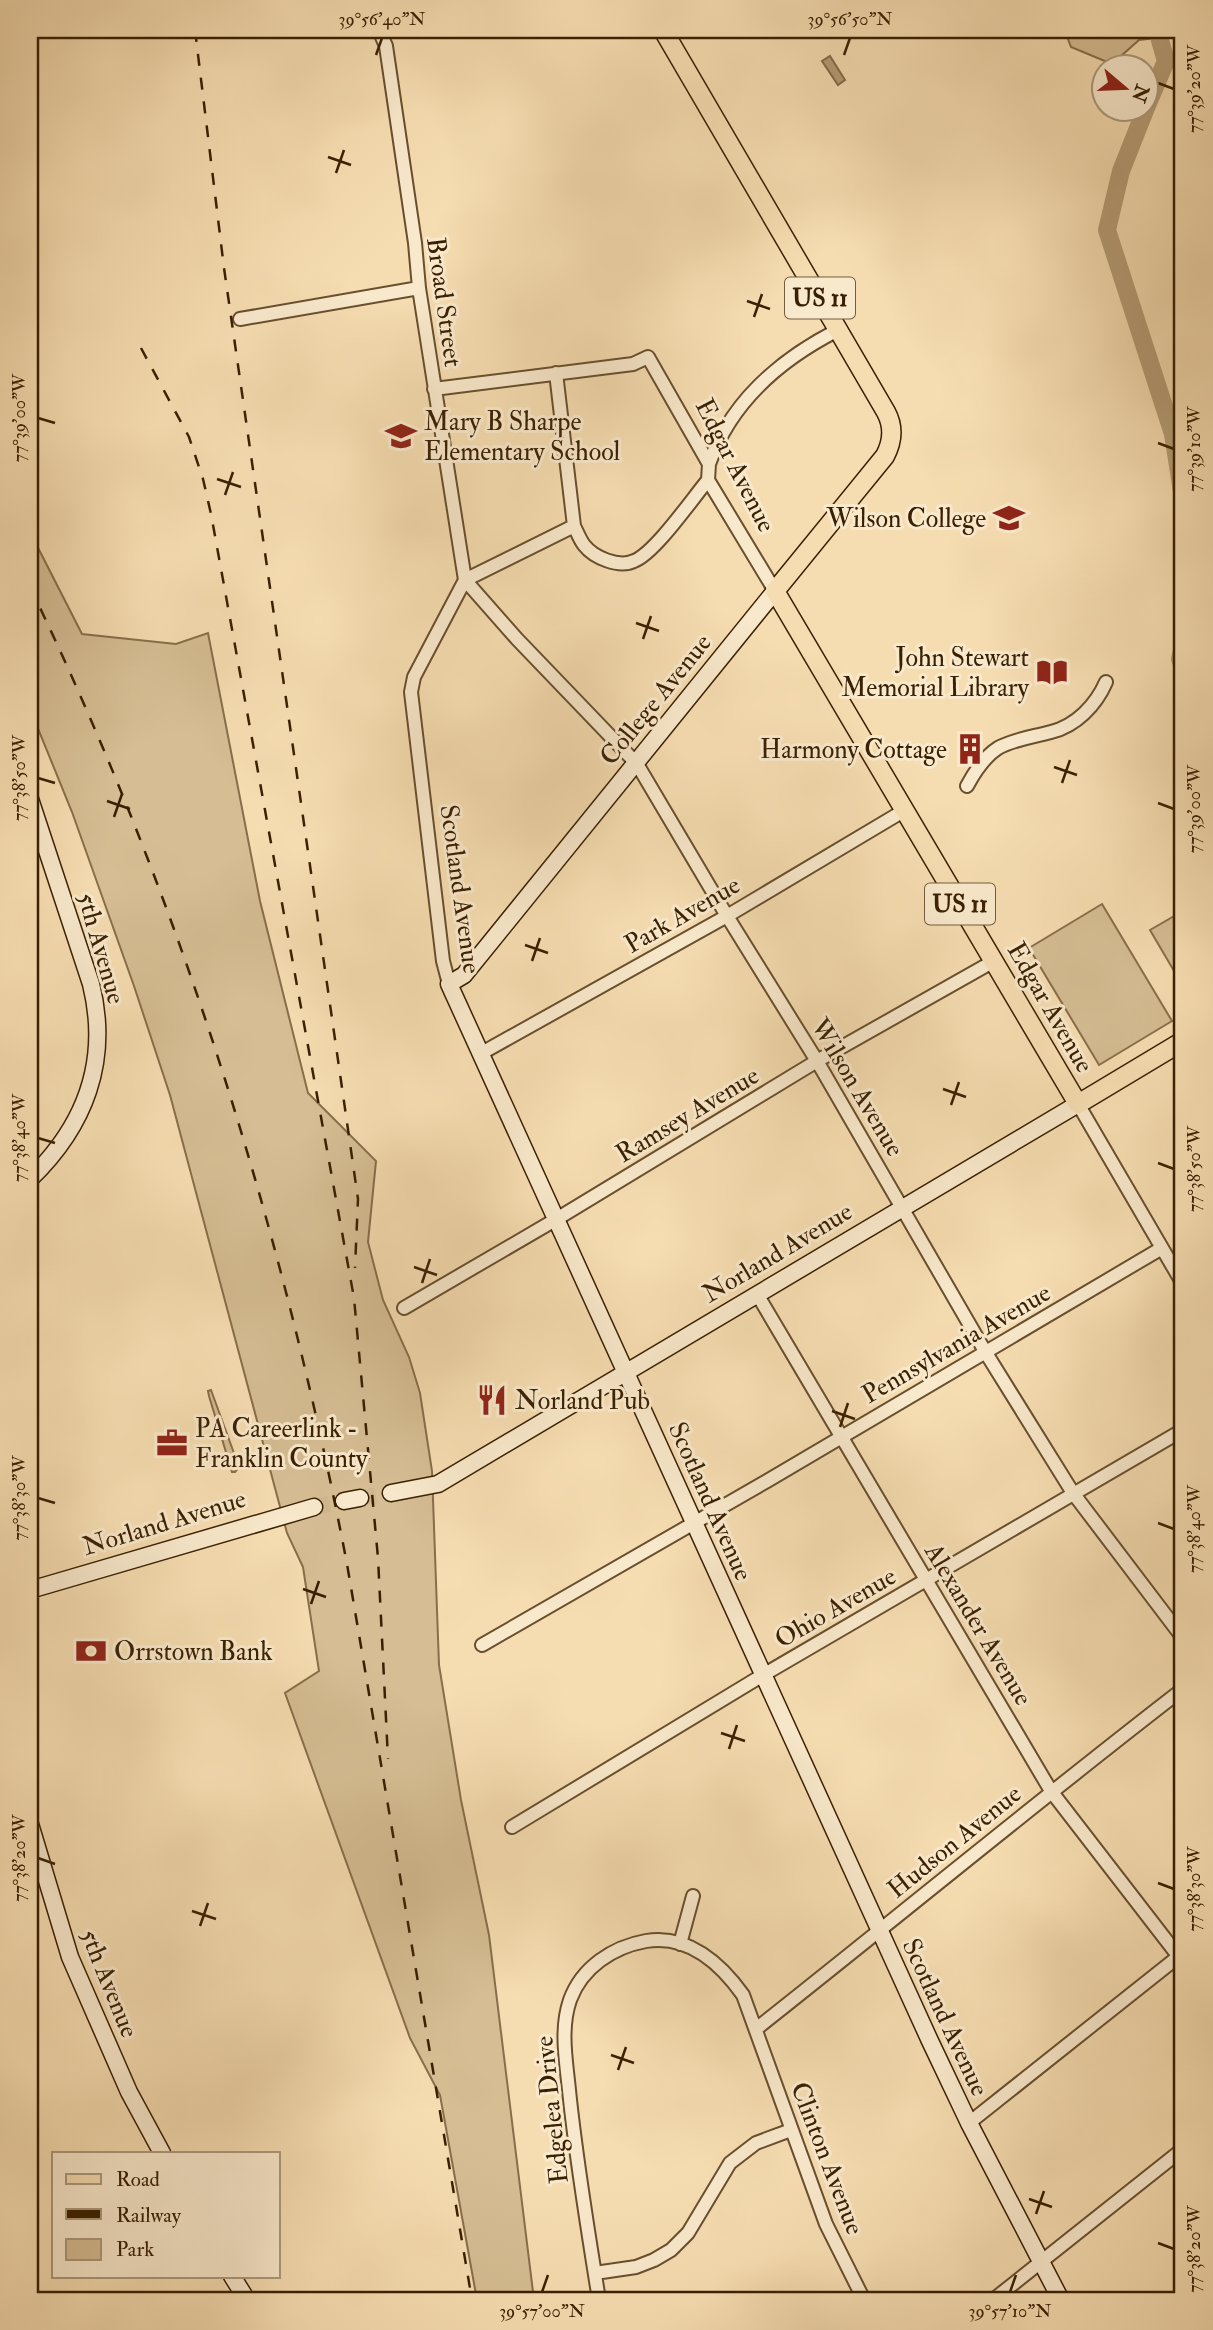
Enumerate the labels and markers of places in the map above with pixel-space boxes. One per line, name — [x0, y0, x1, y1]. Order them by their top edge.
place label: Mary B Sharpe Elementary School — [424, 406, 621, 468]
school or university icon: Mary B Sharpe Elementary School — [384, 419, 418, 453]
school or university icon: Wilson College — [992, 501, 1026, 535]
place label: Wilson College — [825, 503, 986, 535]
place label: John Stewart Memorial Library — [842, 642, 1030, 704]
library icon: John Stewart Memorial Library — [1035, 655, 1069, 689]
building icon: Harmony Cottage — [953, 732, 987, 766]
place label: Harmony Cottage — [760, 734, 947, 766]
restaurant icon: Norland Pub — [475, 1383, 509, 1417]
place label: Norland Pub — [515, 1385, 650, 1417]
place label: PA Careerlink - Franklin County — [195, 1413, 368, 1475]
office icon: PA Careerlink - Franklin County — [155, 1426, 189, 1460]
bank icon: Orrstown Bank — [74, 1634, 108, 1668]
place label: Orrstown Bank — [114, 1636, 273, 1668]

